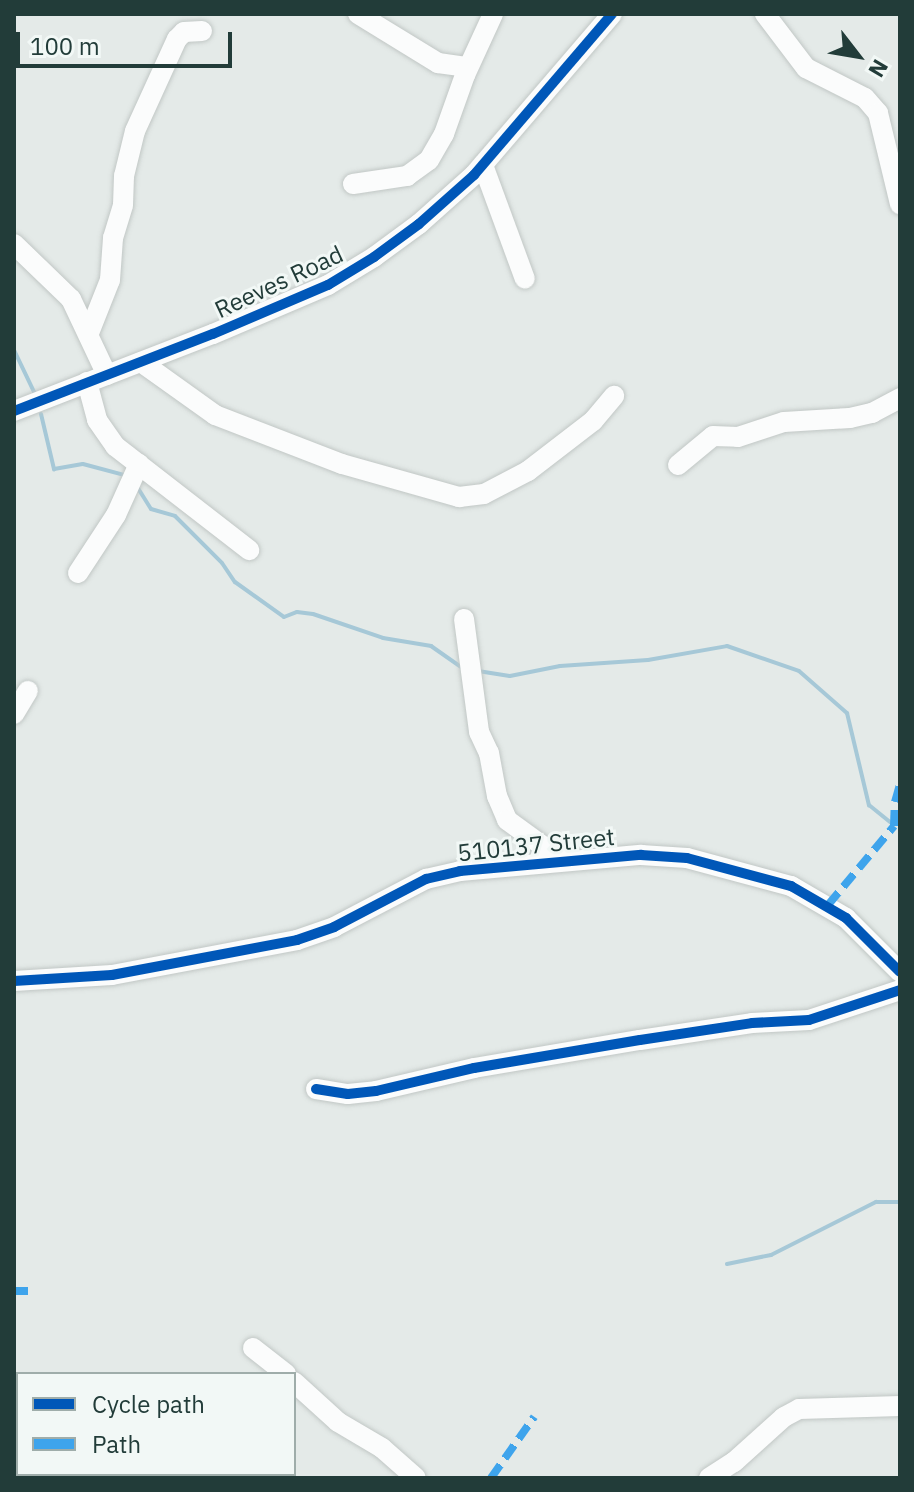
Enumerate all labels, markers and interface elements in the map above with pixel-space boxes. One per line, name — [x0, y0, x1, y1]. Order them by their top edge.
scale bar — [20, 16, 236, 66]
north arrow — [818, 16, 898, 96]
text: 100 m — [30, 30, 100, 62]
text: N — [862, 54, 896, 83]
street label: Reeves Road — [210, 240, 348, 324]
street label: 510137 Street — [456, 822, 616, 868]
legend — [16, 1372, 296, 1476]
text: Cycle path — [92, 1388, 205, 1420]
text: Path — [92, 1428, 141, 1460]

